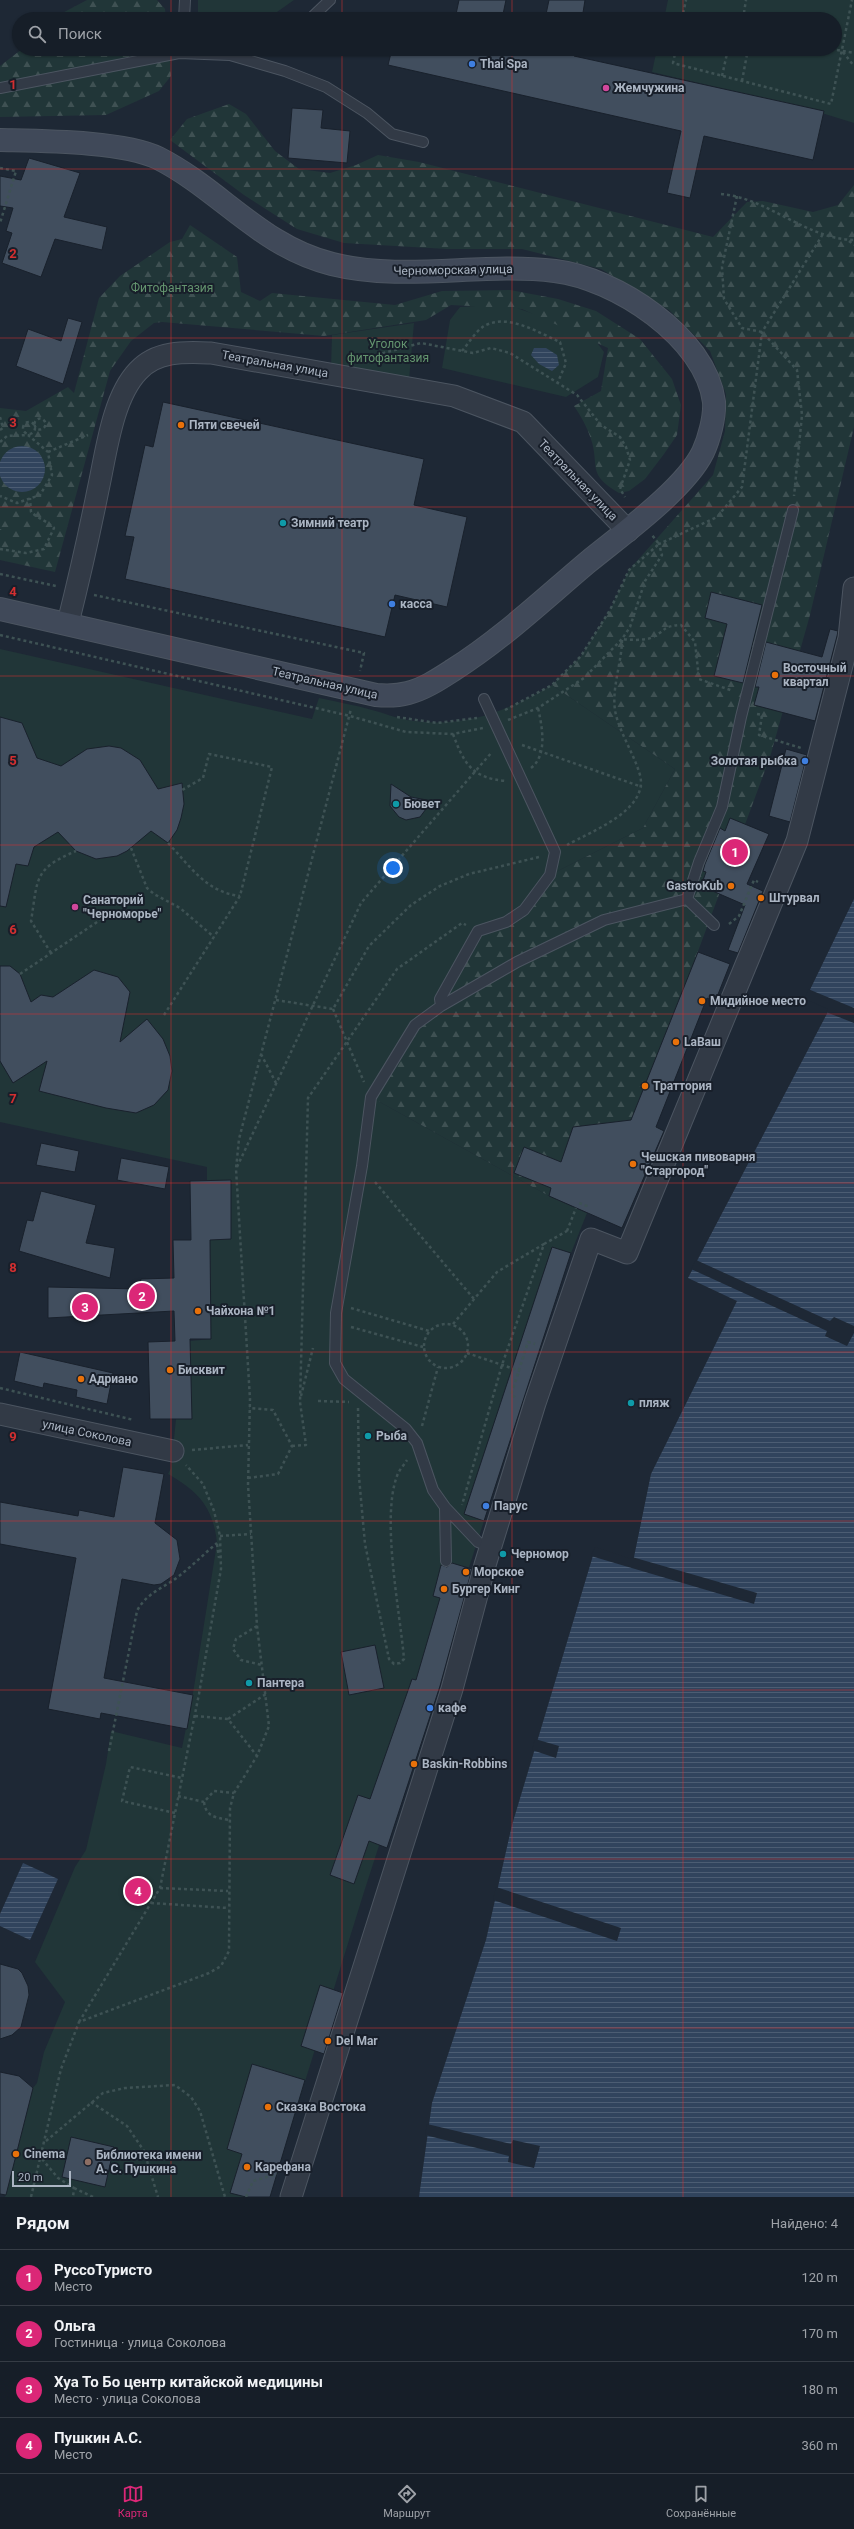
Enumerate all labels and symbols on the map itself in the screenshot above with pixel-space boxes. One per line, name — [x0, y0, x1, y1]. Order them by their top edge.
place label: Thai Spa — [480, 57, 528, 71]
marker: Thai Spa — [467, 59, 477, 69]
text: 1 — [9, 77, 17, 92]
place label: Жемчужина — [614, 81, 685, 95]
marker: Жемчужина — [601, 83, 611, 93]
text: 2 — [9, 246, 17, 261]
street label: Черноморская улица — [393, 262, 513, 278]
park label: Фитофантазия — [131, 281, 213, 295]
park label: Уголок фитофантазия — [347, 337, 429, 365]
street label: Театральная улица — [221, 348, 329, 380]
text: 3 — [9, 415, 17, 430]
place label: Пяти свечей — [189, 418, 260, 432]
marker: Пяти свечей — [176, 420, 186, 430]
street label: Театральная улица — [536, 436, 620, 524]
place label: Зимний театр — [291, 516, 369, 530]
marker: Зимний театр — [278, 518, 288, 528]
text: 4 — [9, 584, 17, 599]
place label: касса — [400, 597, 433, 611]
marker: касса — [387, 599, 397, 609]
place label: Восточный квартал — [783, 661, 847, 689]
street label: Театральная улица — [271, 664, 379, 702]
marker: Восточный квартал — [770, 670, 780, 680]
text: 5 — [9, 753, 17, 768]
place label: Золотая рыбка — [711, 754, 798, 768]
marker: Золотая рыбка — [800, 756, 810, 766]
place label: Бювет — [404, 797, 440, 811]
marker: Бювет — [391, 799, 401, 809]
pin: 1 — [722, 837, 748, 867]
your location — [383, 858, 403, 878]
place label: GastroKub — [666, 879, 723, 893]
marker: GastroKub — [726, 881, 736, 891]
place label: Штурвал — [769, 891, 820, 905]
place label: Санаторий "Черноморье" — [83, 893, 162, 921]
marker: Штурвал — [756, 893, 766, 903]
marker: Санаторий "Черноморье" — [70, 902, 80, 912]
text: 6 — [9, 922, 17, 937]
place label: Мидийное место — [710, 994, 806, 1008]
marker: Мидийное место — [697, 996, 707, 1006]
place label: LaВаш — [684, 1035, 721, 1049]
marker: LaВаш — [671, 1037, 681, 1047]
place label: Траттория — [653, 1079, 712, 1093]
marker: Траттория — [640, 1081, 650, 1091]
text: 7 — [9, 1091, 17, 1106]
place label: Чешская пивоварня "Старгород" — [641, 1150, 755, 1178]
marker: Чешская пивоварня "Старгород" — [628, 1159, 638, 1169]
text: 8 — [9, 1260, 17, 1275]
pin: 2 — [129, 1281, 155, 1311]
pin: 3 — [72, 1292, 98, 1322]
place label: Чайхона №1 — [206, 1304, 275, 1318]
marker: Чайхона №1 — [193, 1306, 203, 1316]
place label: Бисквит — [178, 1363, 225, 1377]
marker: Бисквит — [165, 1365, 175, 1375]
place label: Адриано — [89, 1372, 138, 1386]
marker: Адриано — [76, 1374, 86, 1384]
place label: пляж — [639, 1396, 670, 1410]
marker: пляж — [626, 1398, 636, 1408]
street label: улица Соколова — [41, 1417, 133, 1449]
text: 9 — [9, 1429, 17, 1444]
place label: Рыба — [376, 1429, 408, 1443]
marker: Рыба — [363, 1431, 373, 1441]
place label: Парус — [494, 1499, 528, 1513]
marker: Парус — [481, 1501, 491, 1511]
place label: Черномор — [511, 1547, 569, 1561]
marker: Черномор — [498, 1549, 508, 1559]
place label: Морское — [474, 1565, 525, 1579]
marker: Морское — [461, 1567, 471, 1577]
place label: Бургер Кинг — [452, 1582, 520, 1596]
marker: Бургер Кинг — [439, 1584, 449, 1594]
place label: Пантера — [257, 1676, 305, 1690]
marker: Пантера — [244, 1678, 254, 1688]
place label: кафе — [438, 1701, 467, 1715]
marker: кафе — [425, 1703, 435, 1713]
place label: Baskin-Robbins — [422, 1757, 507, 1771]
marker: Baskin-Robbins — [409, 1759, 419, 1769]
pin: 4 — [125, 1876, 151, 1906]
place label: Del Mar — [336, 2034, 378, 2048]
marker: Del Mar — [323, 2036, 333, 2046]
place label: Сказка Востока — [276, 2100, 366, 2114]
marker: Сказка Востока — [263, 2102, 273, 2112]
place label: Cinema — [24, 2147, 66, 2161]
place label: Библиотека имени А. С. Пушкина — [96, 2148, 202, 2176]
marker: Cinema — [11, 2149, 21, 2159]
marker: Библиотека имени А. С. Пушкина — [83, 2157, 93, 2167]
place label: Карефана — [255, 2160, 311, 2174]
marker: Карефана — [242, 2162, 252, 2172]
scale bar — [12, 2169, 71, 2188]

